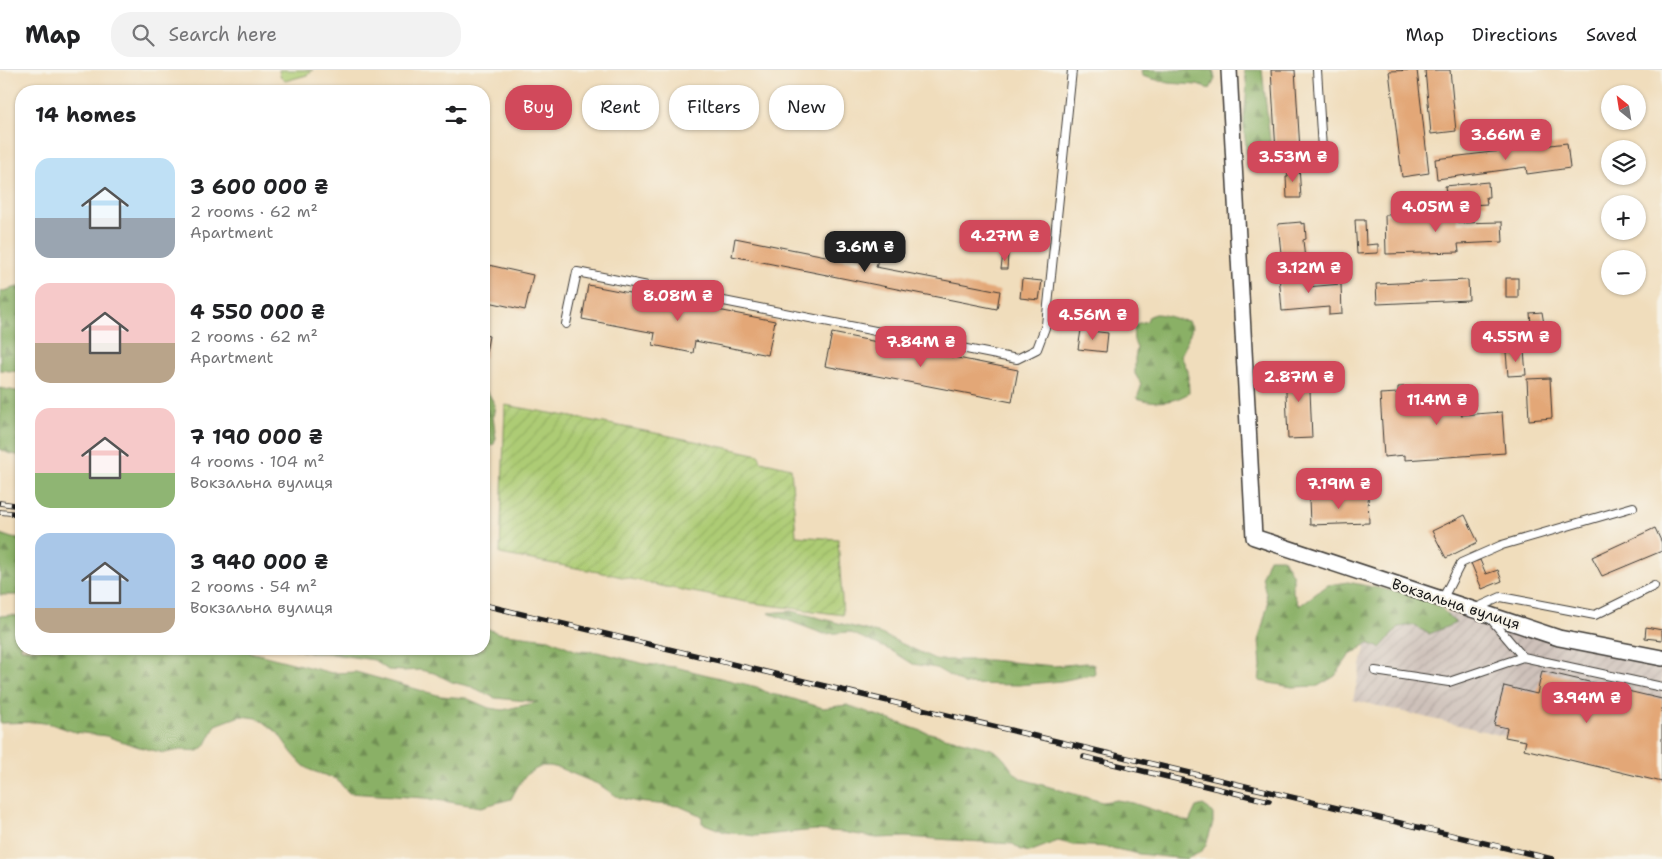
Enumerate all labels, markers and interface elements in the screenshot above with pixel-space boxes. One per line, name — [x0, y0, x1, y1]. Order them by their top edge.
search box — [111, 12, 461, 57]
text: Map — [25, 19, 81, 51]
icon: search — [129, 21, 157, 49]
text: Search here — [169, 22, 277, 47]
text: Map — [1406, 23, 1444, 47]
text: Directions — [1472, 23, 1558, 47]
text: Saved — [1586, 23, 1637, 47]
chip: Buy — [505, 85, 572, 130]
chip: Rent — [582, 85, 659, 130]
chip: Filters — [669, 85, 759, 130]
chip: New — [769, 85, 844, 130]
north arrow — [1601, 85, 1646, 130]
map controls — [1601, 85, 1646, 295]
text: 14 homes — [35, 101, 136, 129]
icon: filters — [442, 101, 470, 129]
pin: 3.66M ₴ — [1460, 118, 1552, 161]
text: 3.66M ₴ — [1471, 124, 1541, 145]
pin: 3.53M ₴ — [1247, 140, 1339, 183]
button: layers — [1601, 140, 1646, 185]
text: 3.53M ₴ — [1258, 146, 1328, 167]
text: 3 600 000 ₴ — [190, 173, 329, 201]
icon: home — [75, 178, 135, 238]
pin: 4.05M ₴ — [1390, 190, 1482, 233]
button: + — [1601, 195, 1646, 240]
text: 4.05M ₴ — [1402, 196, 1470, 217]
text: 2 rooms · 62 m² — [190, 201, 318, 222]
pin: 4.27M ₴ — [959, 220, 1051, 262]
text: Apartment — [190, 222, 273, 243]
text: 4.27M ₴ — [970, 225, 1040, 246]
pin: 3.6M ₴ — [824, 230, 906, 273]
text: 3.6M ₴ — [836, 236, 895, 257]
button: − — [1601, 250, 1646, 295]
pin: 3.12M ₴ — [1263, 252, 1355, 294]
text: 3.12M ₴ — [1277, 257, 1341, 278]
pin: 8.08M ₴ — [632, 280, 724, 322]
text: 8.08M ₴ — [643, 285, 713, 306]
text: 4 550 000 ₴ — [190, 298, 325, 326]
pin: 4.56M ₴ — [1047, 298, 1139, 341]
icon: home — [75, 303, 135, 363]
text: 4.56M ₴ — [1059, 304, 1127, 325]
pin: 4.55M ₴ — [1470, 320, 1562, 363]
text: 2 rooms · 62 m² — [190, 326, 318, 347]
pin: 7.84M ₴ — [875, 326, 967, 368]
text: 4.55M ₴ — [1482, 326, 1550, 347]
text: 7.84M ₴ — [886, 331, 956, 352]
text: Apartment — [190, 347, 273, 368]
pin: 2.87M ₴ — [1253, 360, 1345, 403]
text: 2.87M ₴ — [1264, 366, 1334, 387]
pin: 11.4M ₴ — [1391, 384, 1483, 426]
text: 11.4M ₴ — [1406, 389, 1468, 410]
text: 7 190 000 ₴ — [190, 423, 323, 451]
icon: home — [75, 428, 135, 488]
text: 4 rooms · 104 m² — [190, 451, 325, 472]
pin: 7.19M ₴ — [1293, 468, 1385, 510]
text: Вокзальна вулиця — [190, 472, 333, 493]
text: 7.19M ₴ — [1307, 473, 1371, 494]
text: 3 940 000 ₴ — [190, 548, 329, 576]
icon: home — [75, 553, 135, 613]
street label: Вокзальна вулиця — [1389, 574, 1523, 634]
text: 2 rooms · 54 m² — [190, 576, 317, 597]
text: Вокзальна вулиця — [190, 597, 333, 618]
pin: 3.94M ₴ — [1541, 682, 1633, 724]
text: 3.94M ₴ — [1553, 687, 1621, 708]

